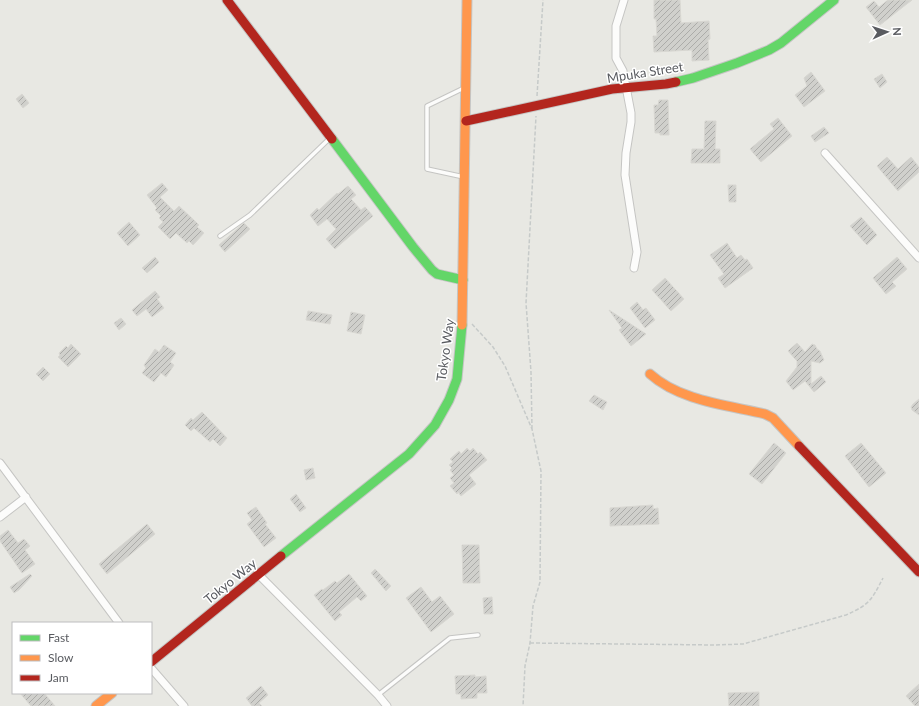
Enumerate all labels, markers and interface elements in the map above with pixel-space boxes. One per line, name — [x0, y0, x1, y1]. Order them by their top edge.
north arrow — [867, 12, 907, 52]
text: N — [891, 27, 904, 36]
street label: Mpuka Street — [606, 58, 685, 86]
street label: Tokyo Way — [433, 317, 457, 382]
street label: Tokyo Way — [201, 555, 260, 607]
legend — [12, 622, 152, 694]
text: Fast — [48, 630, 70, 645]
text: Slow — [48, 650, 74, 665]
text: Jam — [48, 670, 69, 685]

